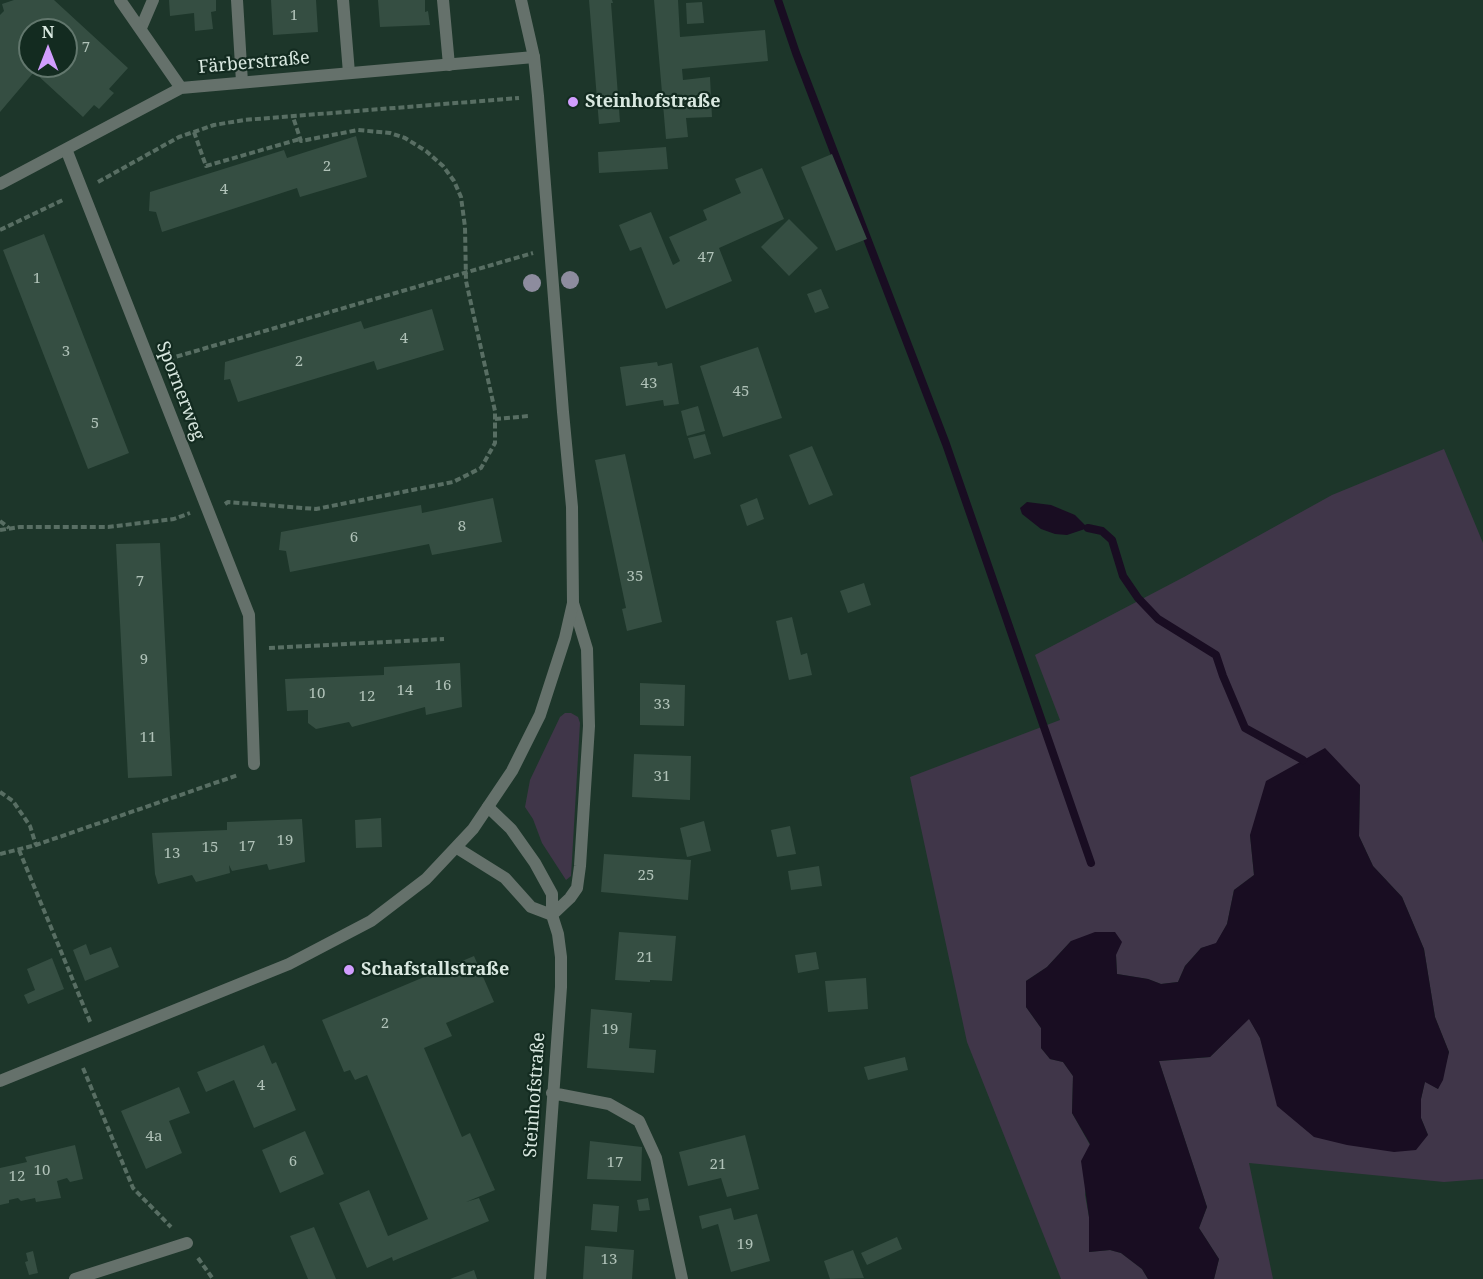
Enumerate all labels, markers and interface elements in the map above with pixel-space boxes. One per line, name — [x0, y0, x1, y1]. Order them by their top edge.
house number: 1 — [290, 7, 298, 25]
north arrow — [18, 18, 78, 78]
text: N — [42, 21, 54, 43]
house number: 7 — [82, 39, 90, 57]
street label: Färberstraße — [197, 47, 311, 79]
place label: Steinhofstraße — [585, 91, 721, 113]
marker: Steinhofstraße — [566, 95, 580, 109]
house number: 2 — [323, 158, 331, 176]
house number: 4 — [220, 181, 228, 199]
house number: 47 — [698, 249, 714, 267]
house number: 1 — [33, 270, 41, 288]
house number: 4 — [400, 330, 408, 348]
street label: Spornerweg — [151, 338, 209, 444]
house number: 3 — [62, 343, 70, 361]
house number: 2 — [295, 353, 303, 371]
house number: 43 — [641, 375, 657, 393]
house number: 45 — [733, 383, 749, 401]
house number: 5 — [91, 415, 99, 433]
house number: 8 — [458, 518, 466, 536]
house number: 6 — [350, 529, 358, 547]
house number: 35 — [627, 568, 643, 586]
house number: 7 — [136, 573, 144, 591]
house number: 9 — [140, 651, 148, 669]
house number: 16 — [435, 677, 451, 695]
house number: 14 — [397, 682, 413, 700]
house number: 10 — [309, 685, 325, 703]
house number: 12 — [359, 688, 375, 706]
house number: 33 — [654, 696, 670, 714]
house number: 11 — [140, 729, 156, 747]
house number: 31 — [654, 768, 670, 786]
house number: 19 — [277, 832, 293, 850]
house number: 17 — [239, 838, 255, 856]
house number: 15 — [202, 839, 218, 857]
house number: 13 — [164, 845, 180, 863]
house number: 25 — [638, 867, 654, 885]
house number: 21 — [637, 949, 653, 967]
place label: Schafstallstraße — [361, 959, 509, 981]
marker: Schafstallstraße — [342, 963, 356, 977]
house number: 2 — [381, 1015, 389, 1033]
house number: 19 — [602, 1021, 618, 1039]
street label: Steinhofstraße — [520, 1032, 550, 1158]
house number: 4 — [257, 1077, 265, 1095]
house number: 4a — [146, 1128, 162, 1146]
house number: 6 — [289, 1153, 297, 1171]
house number: 17 — [607, 1154, 623, 1172]
house number: 21 — [710, 1156, 726, 1174]
house number: 10 — [34, 1162, 50, 1180]
house number: 12 — [9, 1168, 25, 1186]
house number: 19 — [737, 1236, 753, 1254]
house number: 13 — [601, 1251, 617, 1269]

